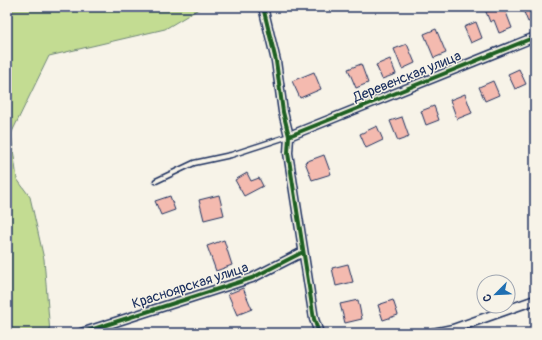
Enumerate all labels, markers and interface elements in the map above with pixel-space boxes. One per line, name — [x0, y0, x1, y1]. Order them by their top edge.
street label: Деревенская улица — [350, 47, 464, 106]
street label: Красноярская улица — [130, 259, 250, 312]
north arrow — [476, 274, 516, 314]
text: С — [480, 292, 495, 304]

